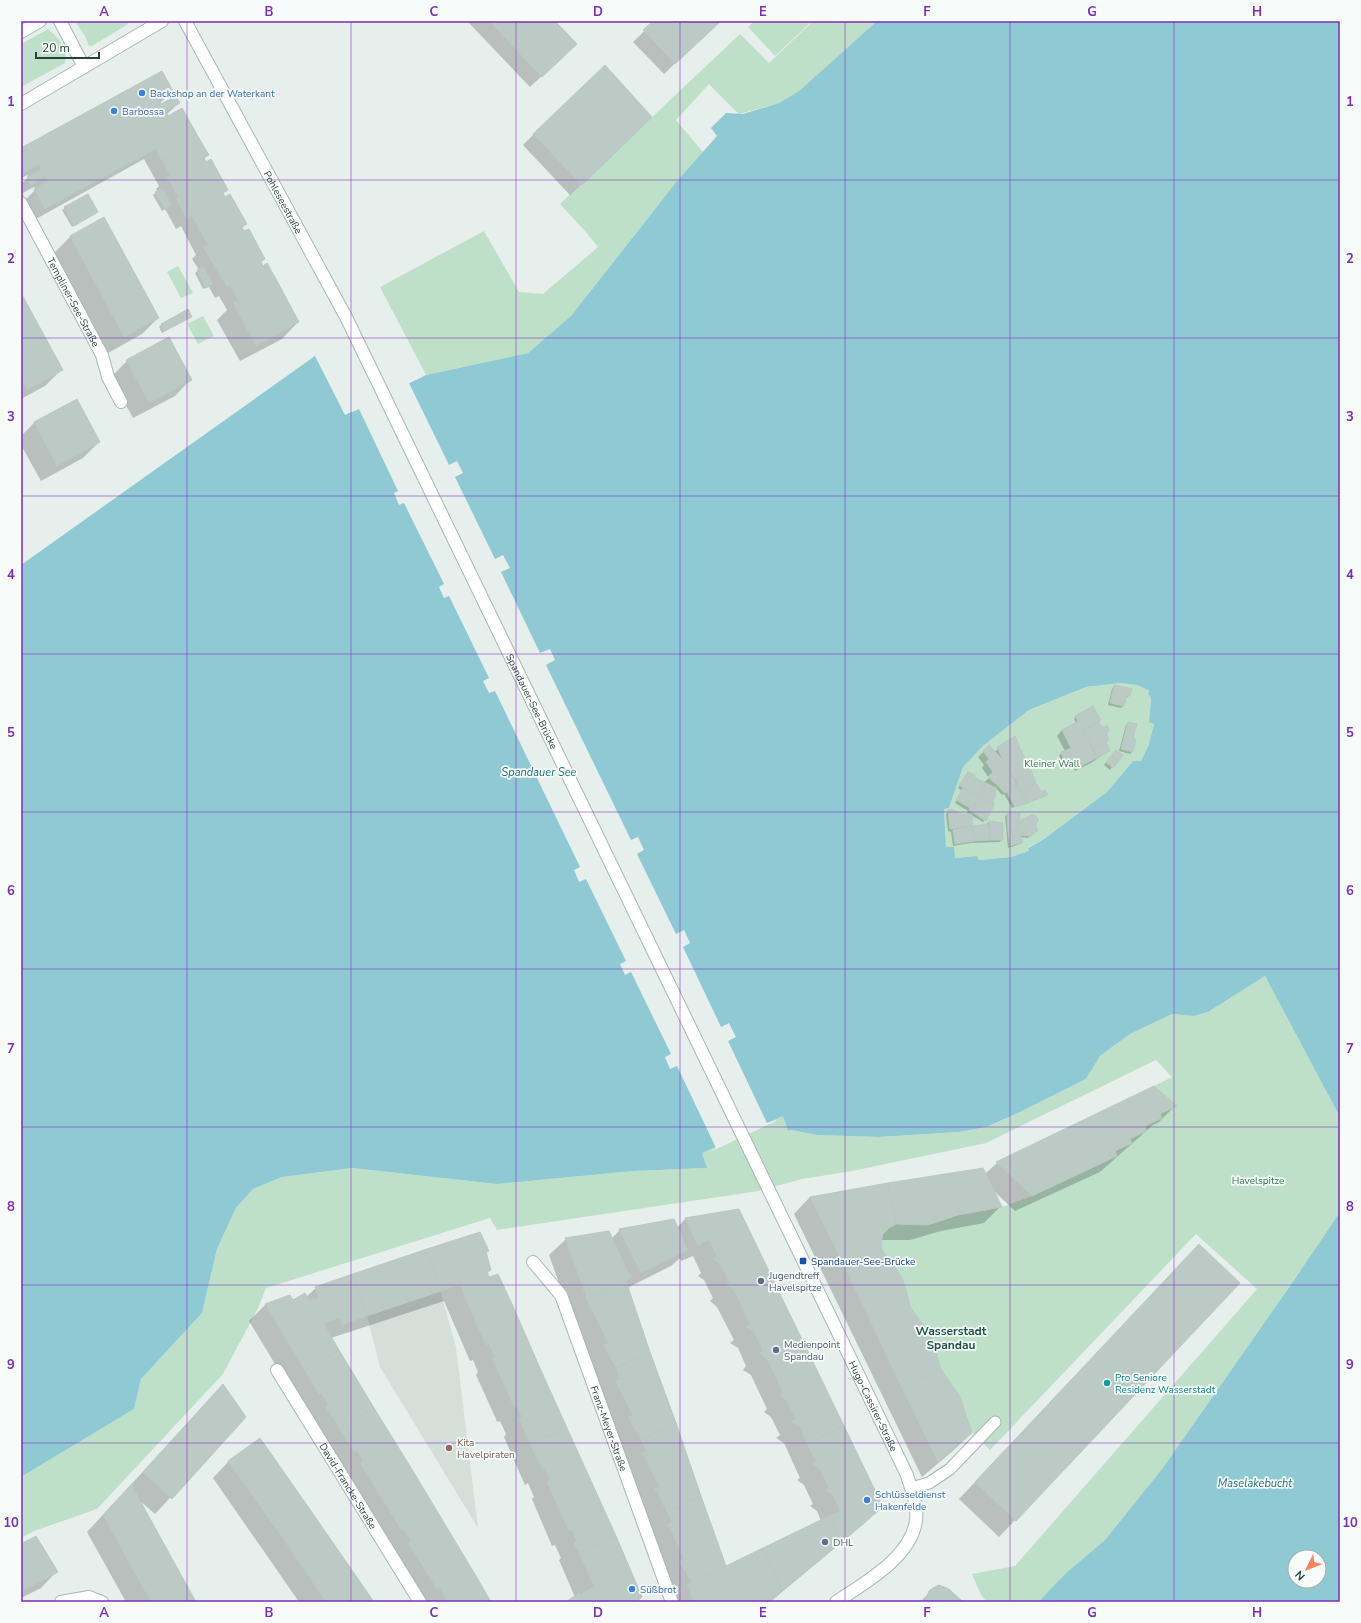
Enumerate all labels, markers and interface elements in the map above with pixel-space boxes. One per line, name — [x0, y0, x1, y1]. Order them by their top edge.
text: A — [99, 3, 109, 21]
text: B — [265, 3, 274, 21]
text: C — [430, 3, 439, 21]
text: D — [593, 3, 603, 21]
text: E — [759, 3, 767, 21]
text: F — [923, 3, 931, 21]
text: G — [1087, 3, 1097, 21]
text: H — [1252, 3, 1262, 21]
scale bar — [36, 34, 99, 60]
text: 20 m — [42, 40, 70, 56]
place label: Backshop an der Waterkant — [150, 87, 275, 101]
marker: Backshop an der Waterkant — [137, 88, 147, 98]
text: 1 — [7, 93, 15, 111]
text: 1 — [1346, 93, 1354, 111]
place label: Barbossa — [122, 105, 164, 119]
marker: Barbossa — [109, 106, 119, 116]
street label: Pohleseestraße — [260, 168, 305, 236]
text: 2 — [7, 250, 15, 268]
text: 2 — [1346, 250, 1354, 268]
street label: Templiner-See-Straße — [43, 255, 102, 350]
text: 3 — [7, 408, 15, 426]
text: 3 — [1346, 408, 1354, 426]
text: 4 — [7, 566, 15, 584]
text: 4 — [1346, 566, 1354, 584]
street label: Spandauer-See-Brücke — [502, 652, 560, 752]
text: 5 — [7, 724, 15, 742]
text: 5 — [1346, 724, 1354, 742]
park label: Kleiner Wall — [1024, 757, 1080, 771]
water label: Spandauer See — [502, 765, 577, 780]
text: 6 — [7, 882, 15, 900]
text: 6 — [1346, 882, 1354, 900]
text: 7 — [7, 1040, 15, 1058]
text: 7 — [1346, 1040, 1354, 1058]
park label: Havelspitze — [1232, 1174, 1284, 1188]
text: 8 — [7, 1198, 15, 1216]
text: 8 — [1346, 1198, 1354, 1216]
place label: Spandauer-See-Brücke — [811, 1255, 915, 1269]
marker: Spandauer-See-Brücke — [798, 1256, 808, 1266]
place label: Jugendtreff Havelspitze — [768, 1269, 821, 1295]
marker: Jugendtreff Havelspitze — [756, 1276, 766, 1286]
district label: Wasserstadt Spandau — [916, 1323, 987, 1353]
place label: Medienpoint Spandau — [784, 1338, 840, 1364]
marker: Medienpoint Spandau — [771, 1345, 781, 1355]
text: 9 — [7, 1356, 15, 1374]
text: 9 — [1346, 1356, 1354, 1374]
street label: Hugo-Cassirer-Straße — [845, 1359, 901, 1454]
place label: Pro Seniore Residenz Wasserstadt — [1115, 1371, 1216, 1397]
marker: Pro Seniore Residenz Wasserstadt — [1102, 1378, 1112, 1388]
street label: Franz-Meyer-Straße — [586, 1384, 630, 1473]
place label: Kita Havelpiraten — [457, 1436, 515, 1462]
street label: David-Francke-Straße — [316, 1440, 379, 1532]
marker: Kita Havelpiraten — [444, 1443, 454, 1453]
water label: Maselakebucht — [1218, 1476, 1293, 1491]
place label: Schlüsseldienst Hakenfelde — [875, 1488, 946, 1514]
marker: Schlüsseldienst Hakenfelde — [862, 1495, 872, 1505]
text: 10 — [3, 1514, 19, 1532]
text: 10 — [1342, 1514, 1358, 1532]
place label: DHL — [833, 1536, 854, 1550]
marker: DHL — [820, 1537, 830, 1547]
north arrow — [1287, 1549, 1327, 1589]
text: N — [1292, 1567, 1308, 1584]
place label: Süßbrot — [640, 1583, 677, 1597]
marker: Süßbrot — [627, 1584, 637, 1594]
text: A — [99, 1604, 109, 1622]
text: B — [265, 1604, 274, 1622]
text: C — [430, 1604, 439, 1622]
text: D — [593, 1604, 603, 1622]
text: E — [759, 1604, 767, 1622]
text: F — [923, 1604, 931, 1622]
text: G — [1087, 1604, 1097, 1622]
text: H — [1252, 1604, 1262, 1622]

